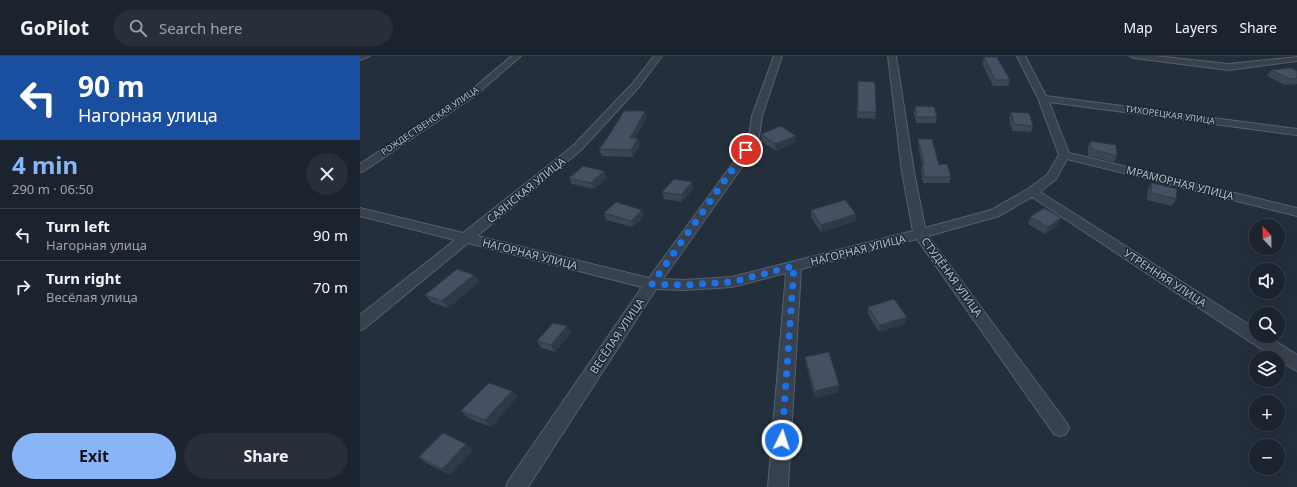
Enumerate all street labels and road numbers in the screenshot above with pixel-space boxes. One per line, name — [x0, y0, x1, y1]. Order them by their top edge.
street label: РОЖДЕСТВЕНСКАЯ УЛИЦА — [378, 83, 481, 158]
street label: ТИХОРЕЦКАЯ УЛИЦА — [1124, 102, 1216, 127]
street label: САЯНСКАЯ УЛИЦА — [483, 153, 569, 226]
street label: МРАМОРНАЯ УЛИЦА — [1125, 162, 1236, 203]
street label: НАГОРНАЯ УЛИЦА — [809, 230, 908, 269]
street label: НАГОРНАЯ УЛИЦА — [481, 234, 580, 273]
street label: СТУДЁНАЯ УЛИЦА — [918, 234, 987, 320]
street label: УТРЕННЯЯ УЛИЦА — [1121, 245, 1210, 311]
street label: ВЕСЁЛАЯ УЛИЦА — [586, 294, 648, 376]

